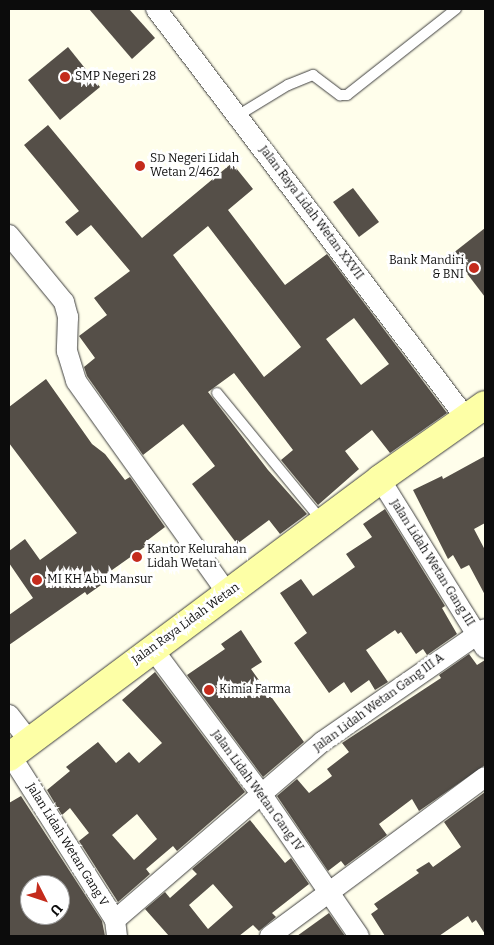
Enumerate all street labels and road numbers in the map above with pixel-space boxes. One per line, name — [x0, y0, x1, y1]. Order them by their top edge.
street label: Jalan Raya Lidah Wetan XXVII — [256, 143, 366, 283]
street label: Jalan Lidah Wetan Gang III — [387, 497, 477, 629]
street label: Jalan Raya Lidah Wetan — [130, 580, 242, 668]
street label: Jalan Lidah Wetan Gang III A — [311, 651, 447, 755]
street label: Jalan Lidah Wetan Gang IV — [208, 728, 306, 854]
street label: Jalan Lidah Wetan Gang V — [23, 781, 111, 909]

